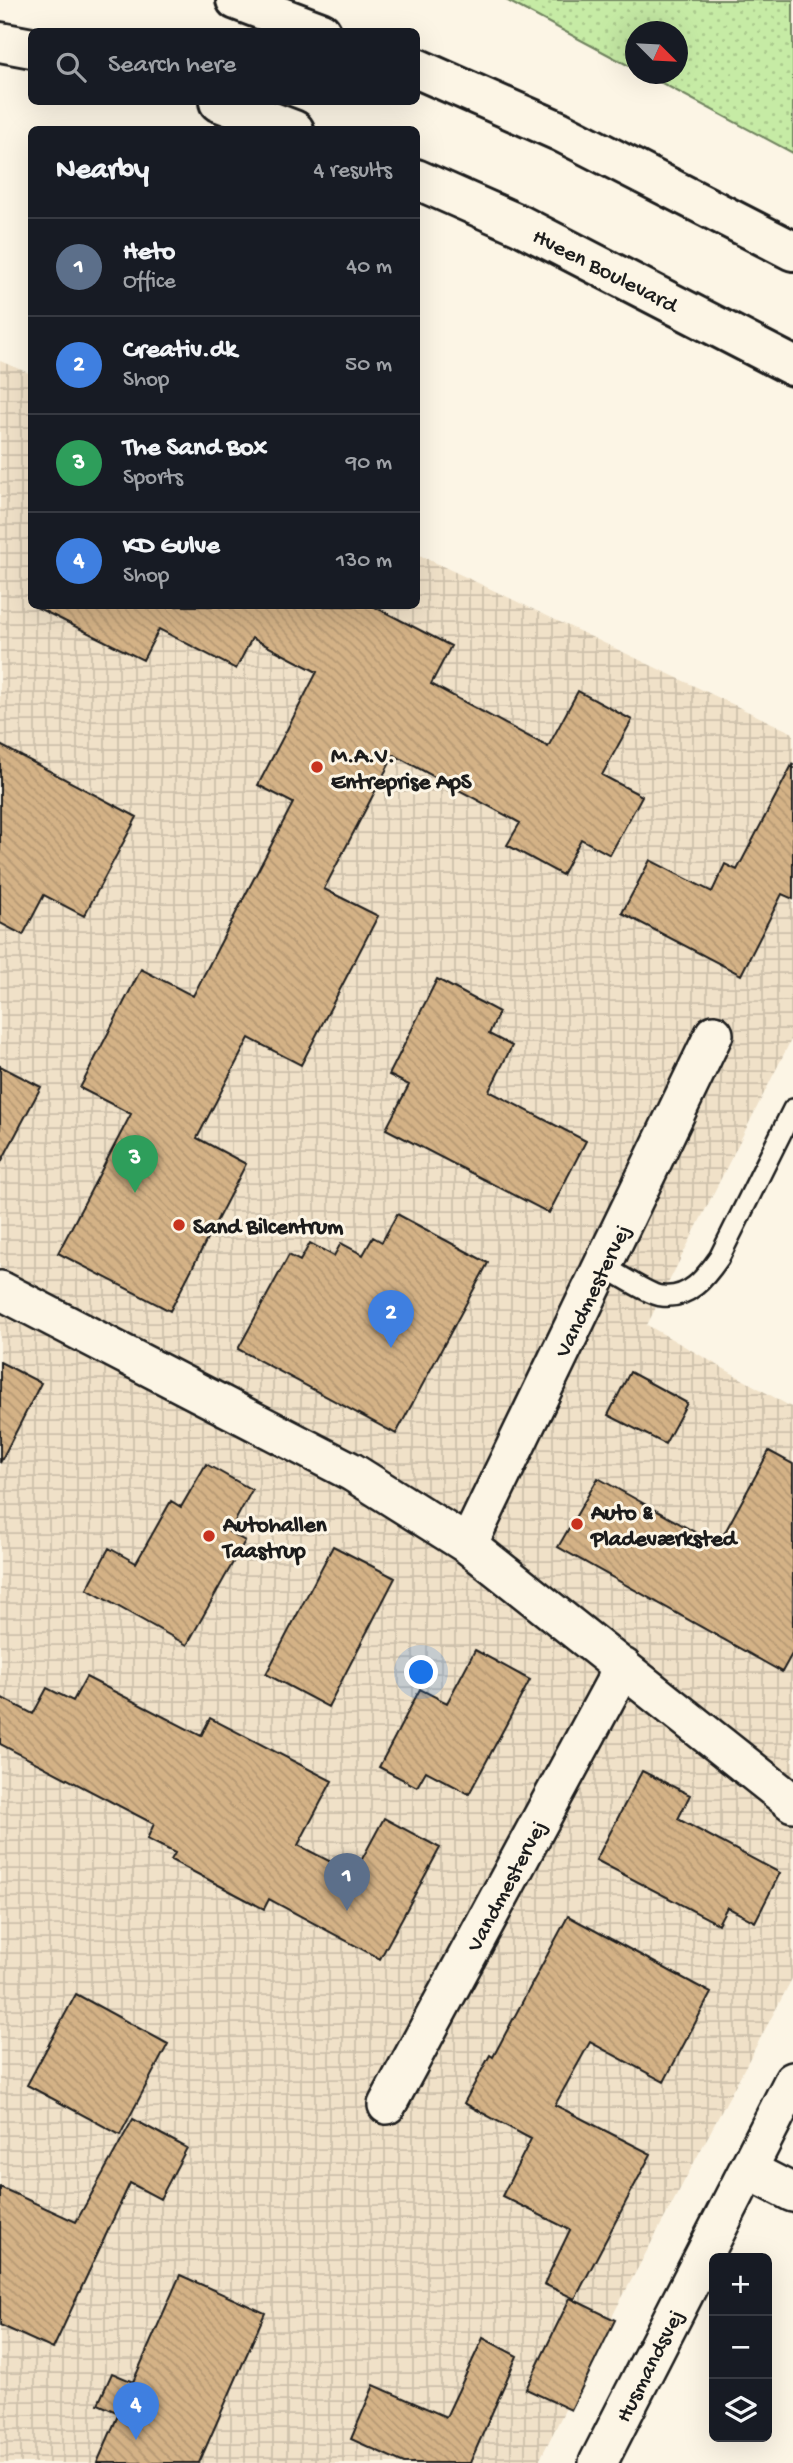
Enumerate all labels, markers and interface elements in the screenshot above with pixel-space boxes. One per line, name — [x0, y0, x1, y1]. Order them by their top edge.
north arrow — [625, 21, 688, 84]
search box — [28, 28, 420, 105]
icon: search — [52, 48, 90, 86]
text: Search here — [108, 51, 236, 82]
text: Nearby — [56, 154, 149, 189]
text: 4 results — [313, 158, 392, 185]
street label: Hveen Boulevard — [527, 224, 683, 321]
text: Heto — [123, 238, 175, 269]
text: 1 — [74, 254, 84, 281]
text: 40 m — [346, 254, 392, 281]
text: Office — [123, 269, 176, 296]
text: Creativ.dk — [123, 336, 237, 367]
text: 2 — [73, 352, 85, 379]
text: 50 m — [345, 352, 392, 379]
text: Shop — [123, 367, 169, 394]
text: The Sand Box — [123, 434, 267, 465]
text: 3 — [73, 450, 85, 477]
text: 90 m — [346, 450, 392, 477]
text: Sports — [123, 465, 183, 492]
text: KD Gulve — [123, 532, 220, 563]
text: 4 — [74, 548, 84, 575]
text: 130 m — [336, 548, 392, 575]
text: Shop — [123, 563, 169, 590]
place label: M.A.V. Entreprise ApS — [331, 744, 473, 797]
marker: M.A.V. Entreprise ApS — [309, 759, 325, 775]
pin: 3 — [112, 1135, 158, 1193]
place label: Sand Bilcentrum — [193, 1215, 344, 1242]
marker: Sand Bilcentrum — [171, 1217, 187, 1233]
street label: Vandmestervej — [550, 1221, 638, 1363]
pin: 2 — [368, 1290, 414, 1348]
place label: Auto & Pladeværksted — [589, 1501, 739, 1554]
place label: Autohallen Taastrup — [221, 1513, 328, 1566]
marker: Auto & Pladeværksted — [569, 1516, 585, 1532]
marker: Autohallen Taastrup — [201, 1528, 217, 1544]
your location — [404, 1655, 438, 1689]
street label: Vandmestervej — [462, 1816, 554, 1958]
pin: 1 — [324, 1853, 370, 1911]
map controls — [709, 2253, 772, 2442]
button: + — [709, 2253, 772, 2316]
street label: Husmandsvej — [611, 2306, 691, 2428]
button: − — [709, 2316, 772, 2379]
button: layers — [709, 2379, 772, 2442]
pin: 4 — [113, 2382, 159, 2440]

